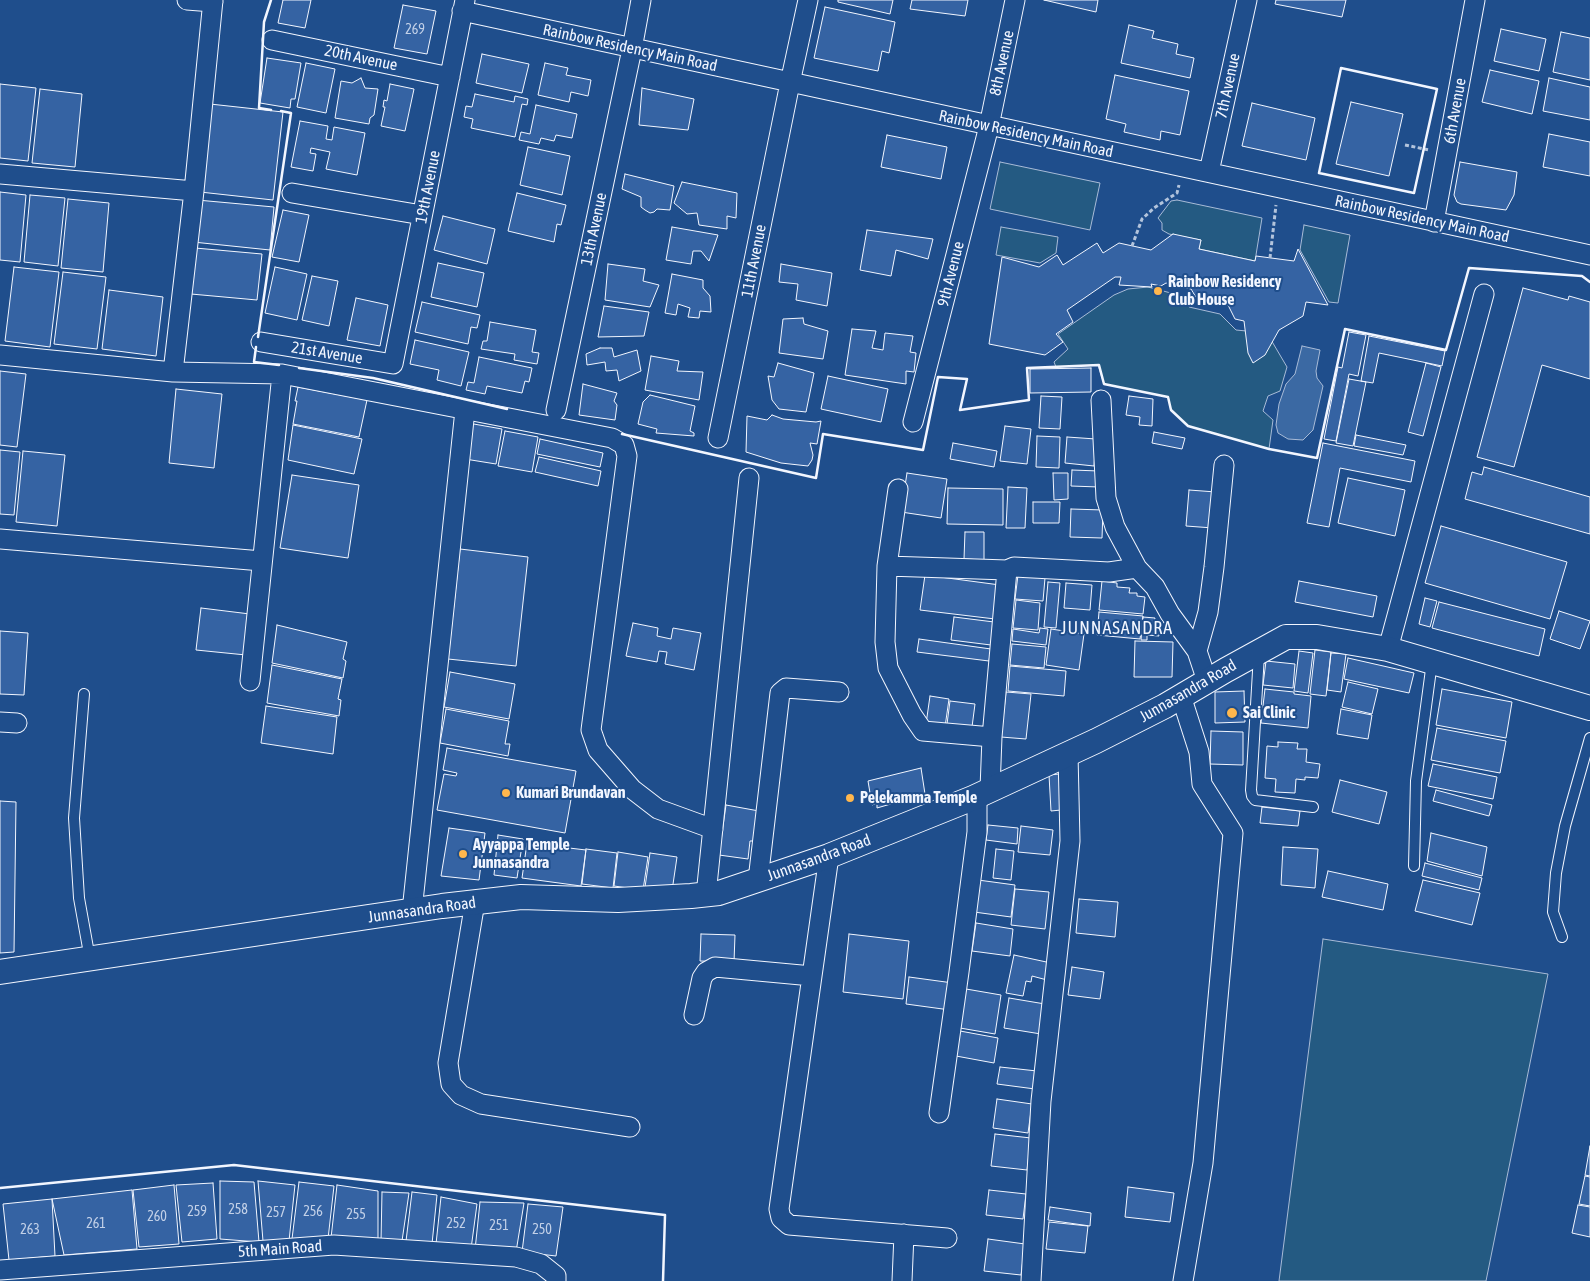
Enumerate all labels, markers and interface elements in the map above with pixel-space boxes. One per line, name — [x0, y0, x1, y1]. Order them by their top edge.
street label: Rainbow Residency Main Road — [541, 20, 719, 76]
house number: 269 — [405, 22, 425, 38]
street label: 8th Avenue — [986, 29, 1018, 97]
street label: 20th Avenue — [323, 41, 399, 75]
street label: 7th Avenue — [1212, 52, 1244, 120]
street label: 6th Avenue — [1440, 77, 1470, 145]
street label: Rainbow Residency Main Road — [937, 106, 1115, 162]
street label: 19th Avenue — [412, 149, 444, 225]
street label: 13th Avenue — [577, 191, 611, 267]
street label: Rainbow Residency Main Road — [1333, 191, 1511, 247]
street label: 11th Avenue — [738, 223, 770, 299]
street label: 9th Avenue — [934, 239, 968, 309]
place label: Rainbow Residency Club House — [1168, 272, 1281, 310]
marker: Rainbow Residency Club House — [1152, 285, 1164, 297]
street label: 21st Avenue — [290, 338, 364, 368]
district label: JUNNASANDRA — [1059, 617, 1175, 639]
street label: Junnasandra Road — [1136, 655, 1240, 727]
place label: Sai Clinic — [1243, 703, 1296, 723]
marker: Sai Clinic — [1225, 706, 1239, 720]
place label: Kumari Brundavan — [516, 783, 625, 803]
marker: Kumari Brundavan — [500, 787, 512, 799]
place label: Pelekamma Temple — [860, 788, 977, 808]
marker: Pelekamma Temple — [844, 792, 856, 804]
street label: Junnasandra Road — [765, 830, 873, 886]
place label: Ayyappa Temple Junnasandra — [473, 835, 570, 873]
marker: Ayyappa Temple Junnasandra — [457, 848, 469, 860]
street label: Junnasandra Road — [367, 893, 477, 927]
house number: 258 — [228, 1202, 248, 1218]
house number: 259 — [187, 1204, 207, 1220]
house number: 256 — [303, 1204, 323, 1220]
house number: 257 — [266, 1205, 286, 1221]
house number: 255 — [346, 1207, 366, 1223]
house number: 260 — [147, 1209, 167, 1225]
house number: 261 — [86, 1216, 106, 1232]
house number: 252 — [446, 1216, 466, 1232]
house number: 251 — [489, 1218, 509, 1234]
house number: 263 — [20, 1222, 40, 1238]
house number: 250 — [532, 1222, 552, 1238]
street label: 5th Main Road — [237, 1236, 323, 1262]

